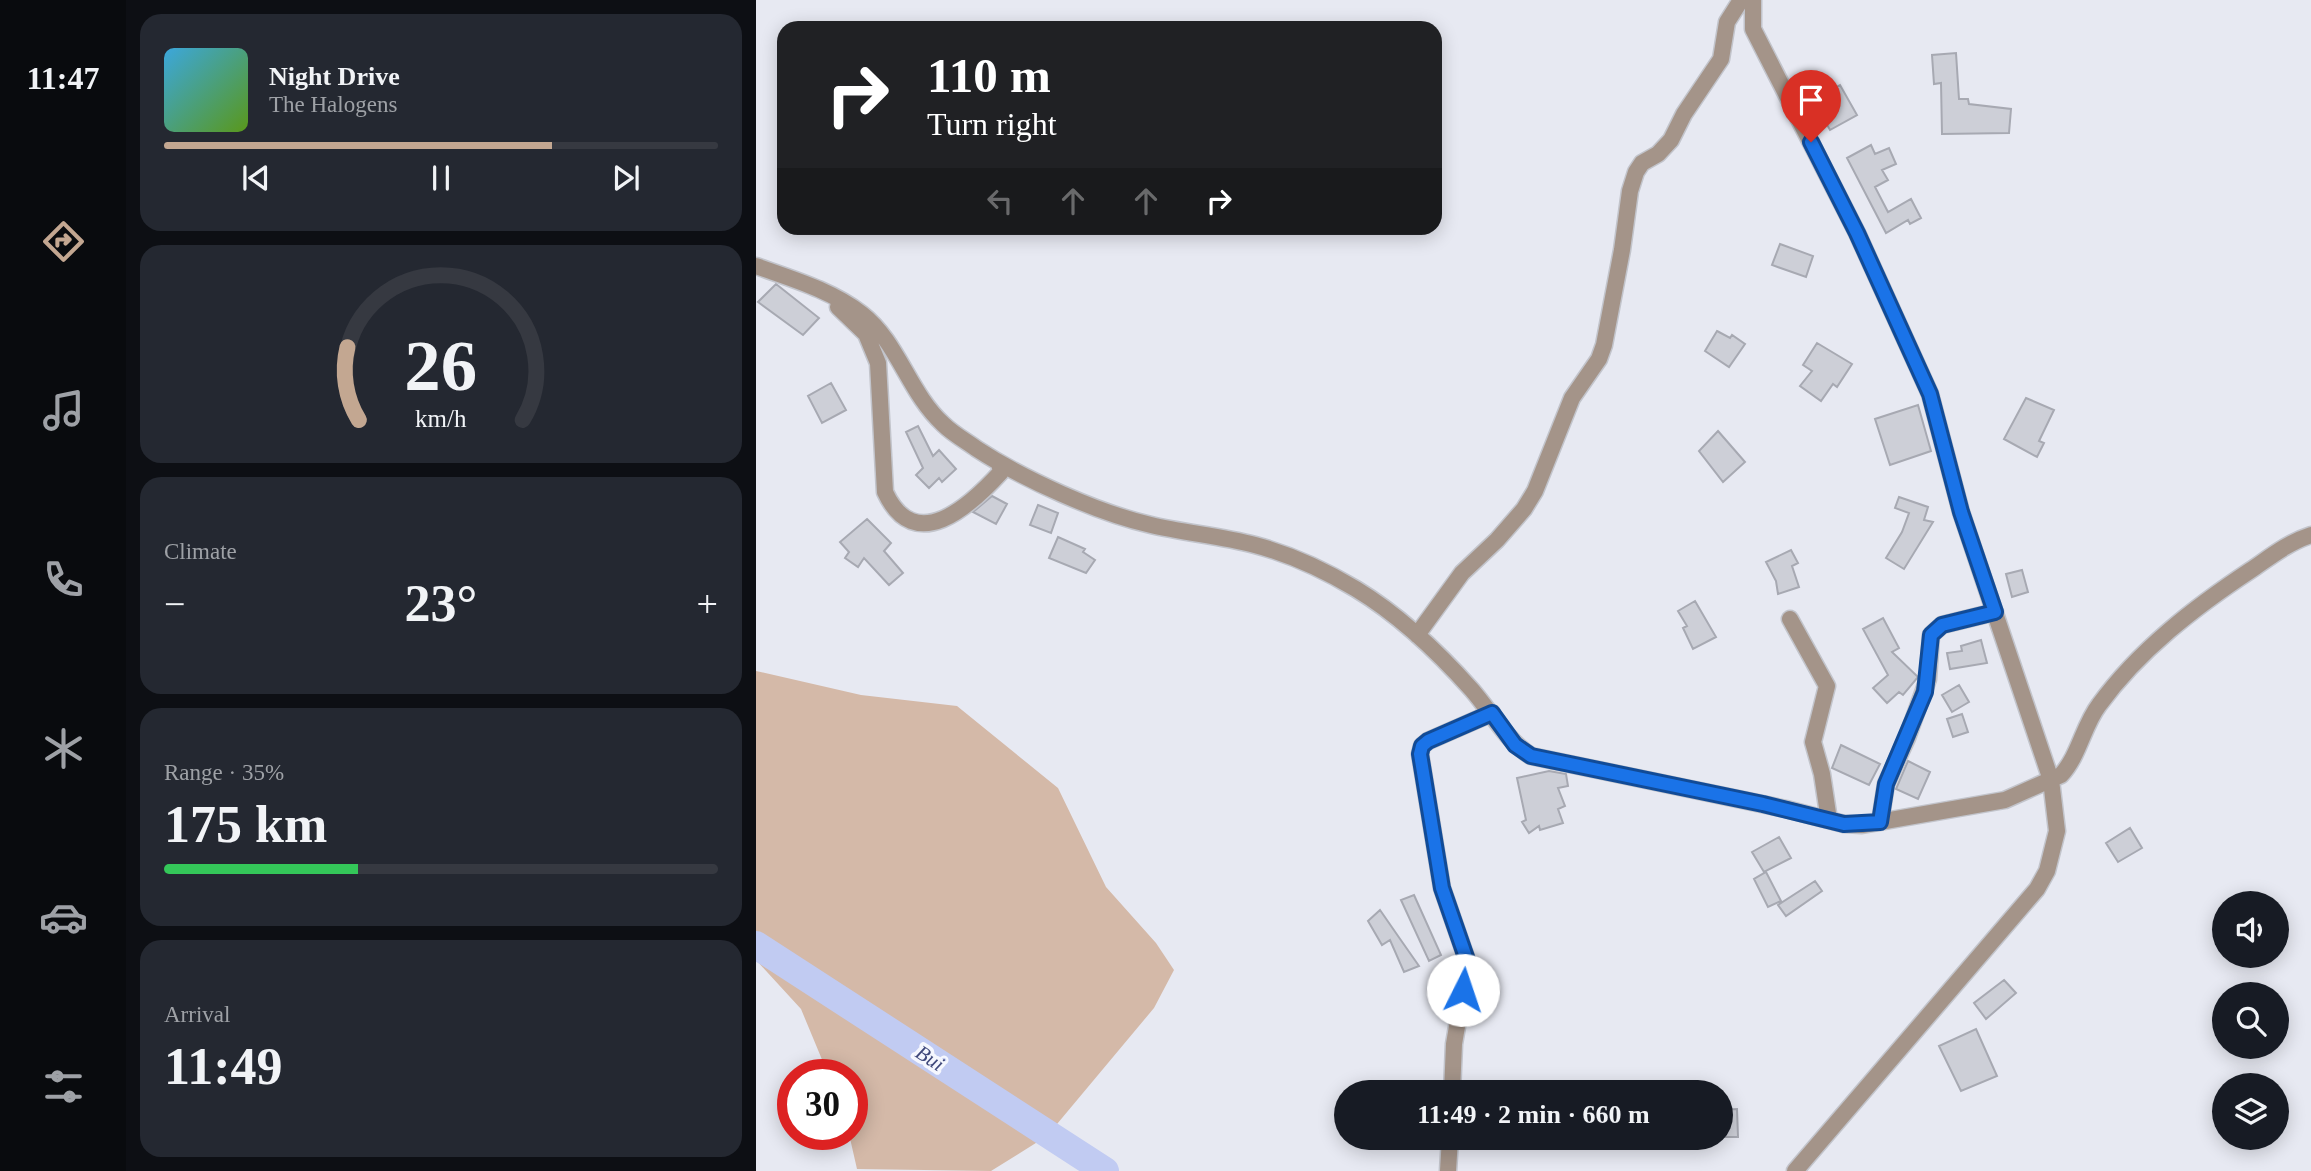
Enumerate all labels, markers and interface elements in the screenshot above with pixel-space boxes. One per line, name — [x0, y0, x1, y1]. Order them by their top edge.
text: 110 m — [927, 48, 1051, 103]
icon: right — [812, 49, 903, 140]
text: 11:47 — [27, 60, 99, 96]
text: Night Drive — [269, 62, 400, 91]
pin — [1781, 70, 1841, 142]
icon: arrive — [1792, 81, 1830, 119]
text: The Halogens — [269, 92, 397, 117]
text: Turn right — [927, 106, 1057, 142]
icon: previous — [237, 159, 275, 197]
icon: pause — [422, 159, 460, 197]
icon: next — [607, 159, 645, 197]
icon: left — [981, 182, 1019, 220]
icon: ahead — [1054, 182, 1092, 220]
icon: ahead — [1127, 182, 1165, 220]
icon: right — [1200, 182, 1238, 220]
icon: directions — [39, 217, 88, 266]
text: 26 — [405, 326, 477, 407]
icon: music — [39, 386, 88, 435]
text: km/h — [415, 405, 467, 432]
text: Climate — [164, 539, 237, 564]
icon: phone — [39, 555, 88, 604]
text: 23° — [405, 575, 477, 632]
text: − — [164, 583, 185, 625]
text: + — [697, 583, 718, 625]
icon: climate — [39, 724, 88, 773]
text: Range · 35% — [164, 760, 284, 785]
text: 175 km — [164, 796, 327, 853]
map controls — [2212, 891, 2289, 1150]
button: sound — [2212, 891, 2289, 968]
icon: car — [39, 893, 88, 942]
position arrow — [1426, 953, 1500, 1027]
button: search — [2212, 982, 2289, 1059]
text: Arrival — [164, 1002, 230, 1027]
text: 11:49 — [164, 1038, 282, 1095]
water label: Bui — [911, 1040, 949, 1076]
speed limit sign: 30 — [777, 1059, 868, 1150]
icon: filters — [39, 1062, 88, 1111]
button: layers — [2212, 1073, 2289, 1150]
text: 11:49 · 2 min · 660 m — [1417, 1100, 1650, 1129]

